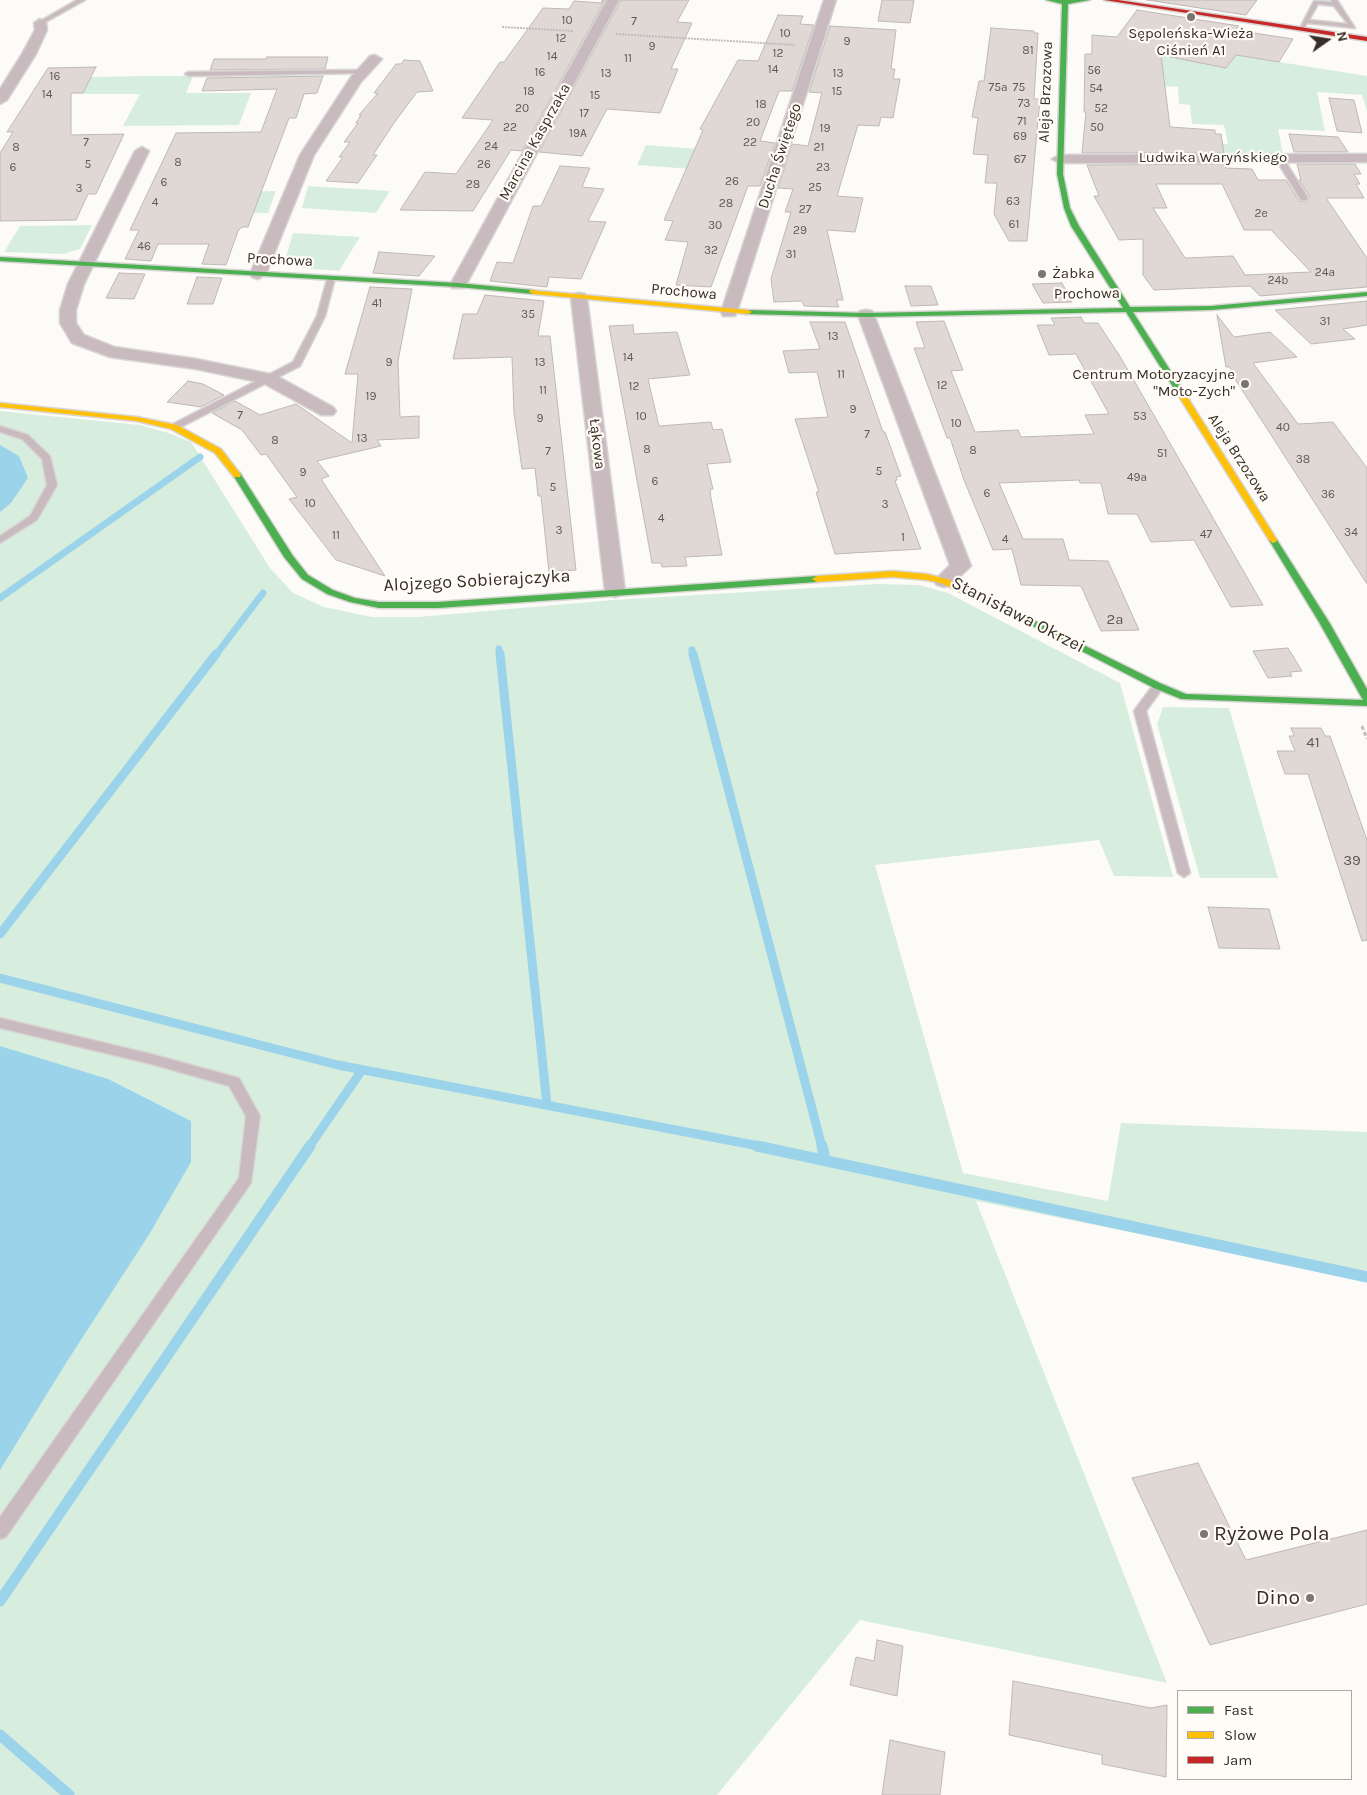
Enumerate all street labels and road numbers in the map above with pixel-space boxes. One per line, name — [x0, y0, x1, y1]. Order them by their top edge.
street label: Aleja Brzozowa — [1035, 41, 1057, 143]
street label: Marcina Kasprzaka — [495, 80, 575, 204]
street label: Ducha Świętego — [754, 101, 806, 211]
street label: Ludwika Waryńskiego — [1139, 149, 1287, 167]
street label: Prochowa — [247, 249, 313, 271]
street label: Prochowa — [650, 280, 718, 304]
street label: Prochowa — [1054, 284, 1120, 304]
street label: Aleja Brzozowa — [1204, 411, 1274, 505]
street label: Łąkowa — [585, 418, 609, 470]
street label: Alojzego Sobierajczyka — [383, 565, 571, 597]
street label: Stanisława Okrzei — [948, 572, 1088, 658]

